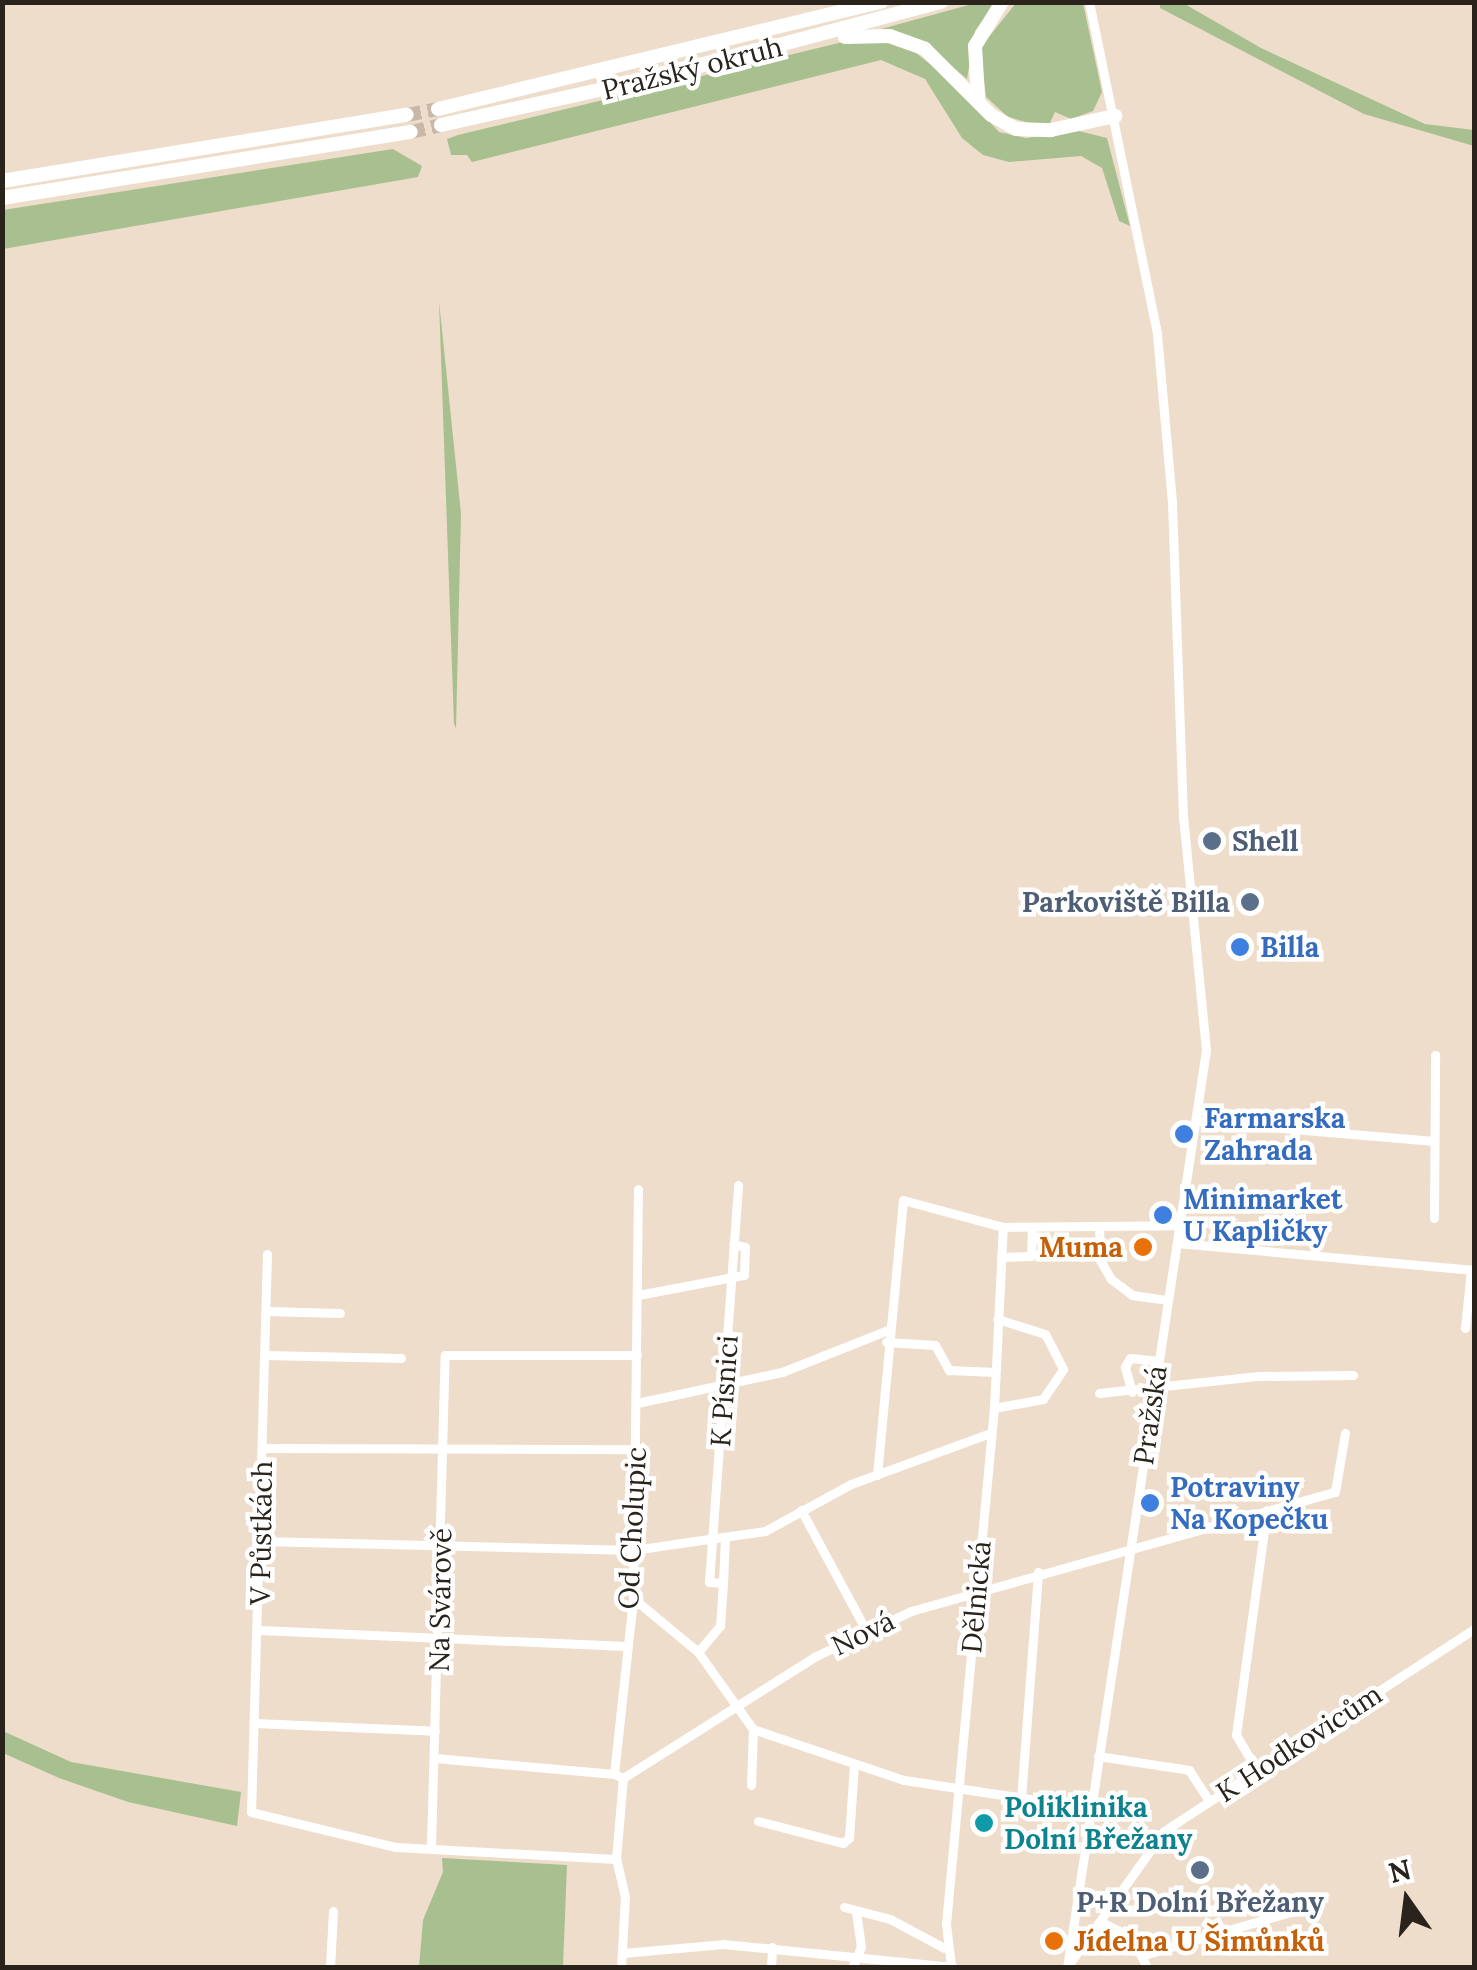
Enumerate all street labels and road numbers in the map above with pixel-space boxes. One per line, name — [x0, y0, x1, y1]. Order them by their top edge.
street label: Pražský okruh — [598, 29, 786, 107]
street label: K Písnici — [703, 1334, 745, 1448]
street label: Pražská — [1126, 1363, 1174, 1467]
street label: Od Cholupic — [611, 1446, 653, 1610]
street label: V Půstkách — [243, 1461, 279, 1605]
street label: Na Svárově — [422, 1528, 458, 1672]
street label: Dělnická — [954, 1539, 998, 1655]
street label: Nová — [826, 1604, 900, 1662]
street label: K Hodkovicům — [1210, 1677, 1388, 1809]

